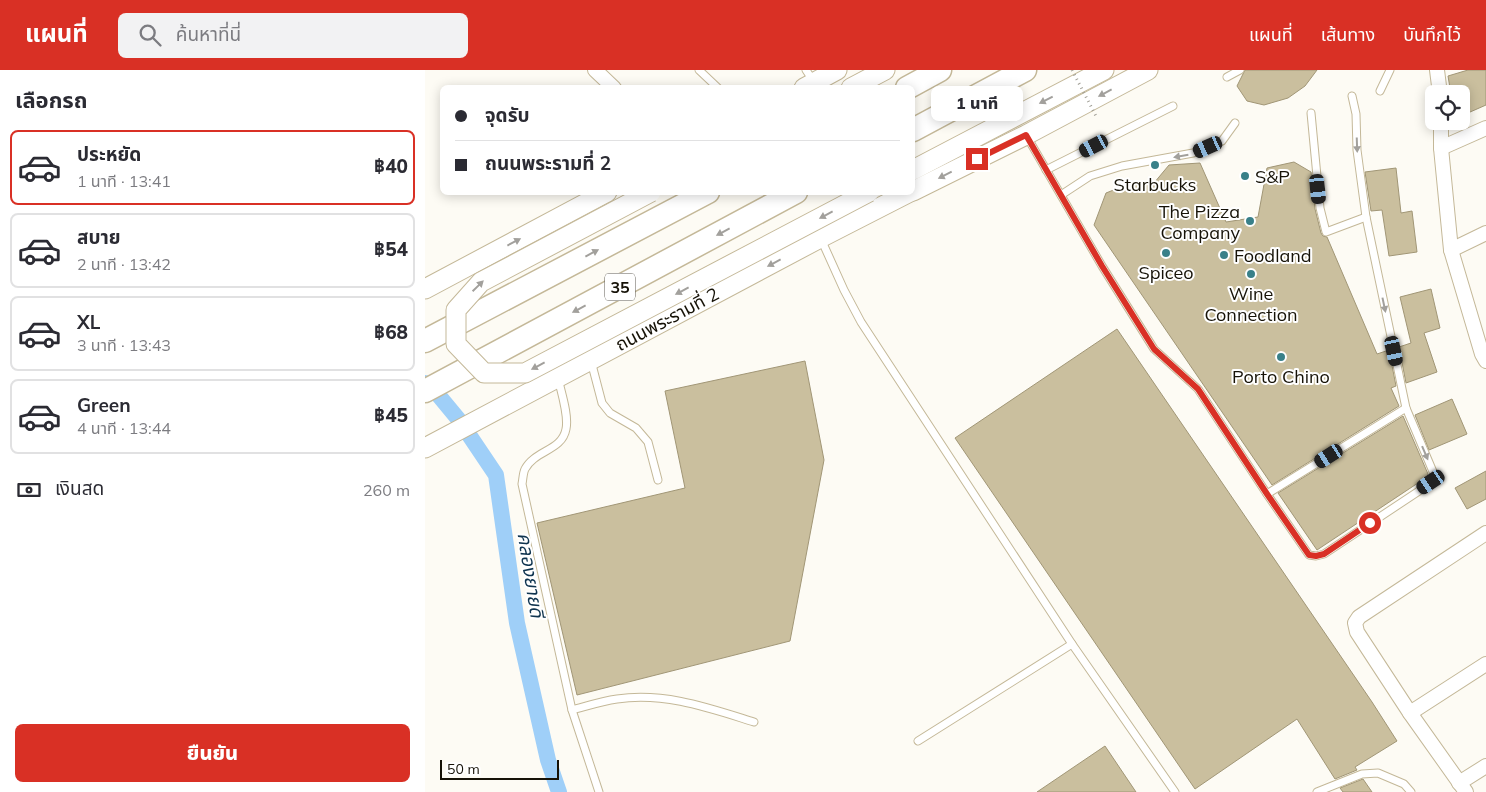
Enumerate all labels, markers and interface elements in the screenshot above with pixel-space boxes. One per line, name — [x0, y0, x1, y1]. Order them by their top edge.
search box — [118, 13, 468, 58]
text: แผนที่ — [25, 18, 88, 48]
icon: search — [136, 21, 164, 49]
text: ค้นหาที่นี่ — [176, 22, 241, 46]
text: แผนที่ — [1249, 23, 1293, 46]
text: เส้นทาง — [1321, 23, 1375, 46]
text: บันทึกไว้ — [1403, 23, 1461, 46]
map controls — [1425, 85, 1470, 130]
button: locate — [1425, 85, 1470, 130]
text: เลือกรถ — [15, 86, 88, 114]
callout: 1 นาที — [931, 87, 1023, 122]
one-way arrow — [1098, 89, 1112, 97]
text: 1 นาที — [956, 93, 998, 113]
one-way arrow — [1038, 96, 1053, 104]
text: จุดรับ — [485, 103, 530, 127]
car — [1077, 133, 1110, 159]
car — [1191, 134, 1224, 160]
one-way arrow — [1353, 137, 1361, 153]
text: ประหยัด — [77, 142, 141, 166]
icon: car — [17, 145, 62, 190]
route end — [966, 148, 988, 170]
text: ถนนพระรามที่ 2 — [485, 151, 611, 175]
one-way arrow — [1172, 152, 1188, 160]
text: ฿40 — [374, 154, 408, 178]
marker: Starbucks — [1149, 159, 1161, 171]
place label: S&P — [1255, 165, 1290, 188]
marker: S&P — [1239, 170, 1251, 182]
text: 1 นาที · 13:41 — [77, 171, 171, 191]
one-way arrow — [938, 171, 952, 179]
place label: Starbucks — [1114, 173, 1197, 196]
car — [1308, 173, 1327, 205]
place label: The Pizza Company — [1159, 200, 1240, 244]
one-way arrow — [819, 211, 833, 219]
marker: The Pizza Company — [1244, 215, 1256, 227]
text: สบาย — [77, 225, 121, 249]
icon: car — [17, 228, 62, 273]
one-way arrow — [715, 228, 730, 236]
text: ฿54 — [374, 237, 408, 261]
one-way arrow — [507, 238, 522, 246]
place label: Foodland — [1234, 244, 1312, 267]
marker: Spiceo — [1160, 247, 1172, 259]
one-way arrow — [585, 249, 599, 257]
marker: Foodland — [1218, 249, 1230, 261]
text: 2 นาที · 13:42 — [77, 254, 171, 274]
one-way arrow — [767, 258, 780, 267]
place label: Spiceo — [1138, 261, 1194, 284]
marker: Wine Connection — [1245, 268, 1257, 280]
road number: 35 — [605, 273, 635, 300]
one-way arrow — [472, 280, 484, 292]
street label: ถนนพระรามที่ 2 — [611, 281, 723, 356]
place label: Wine Connection — [1204, 282, 1298, 326]
one-way arrow — [675, 287, 689, 295]
one-way arrow — [1381, 297, 1389, 313]
one-way arrow — [572, 305, 587, 313]
text: XL — [77, 310, 100, 334]
icon: car — [17, 311, 62, 356]
text: ฿68 — [374, 320, 408, 344]
text: 3 นาที · 13:43 — [77, 335, 171, 355]
car — [1383, 335, 1404, 367]
marker: Porto Chino — [1275, 351, 1287, 363]
one-way arrow — [531, 362, 545, 370]
place label: Porto Chino — [1232, 365, 1330, 388]
text: Green — [77, 393, 131, 417]
icon: car — [17, 394, 62, 439]
text: ฿45 — [374, 403, 408, 427]
text: 4 นาที · 13:44 — [77, 418, 171, 438]
car — [1312, 442, 1345, 470]
one-way arrow — [1421, 446, 1429, 461]
car — [1414, 467, 1447, 497]
icon: cash — [15, 476, 43, 504]
text: เงินสด — [55, 476, 104, 500]
text: 260 m — [363, 480, 410, 500]
route start — [1359, 512, 1381, 534]
water label: คลองยายดี — [512, 531, 550, 622]
button: ยืนยัน — [15, 724, 410, 782]
scale bar — [440, 757, 559, 780]
text: 50 m — [447, 760, 480, 778]

